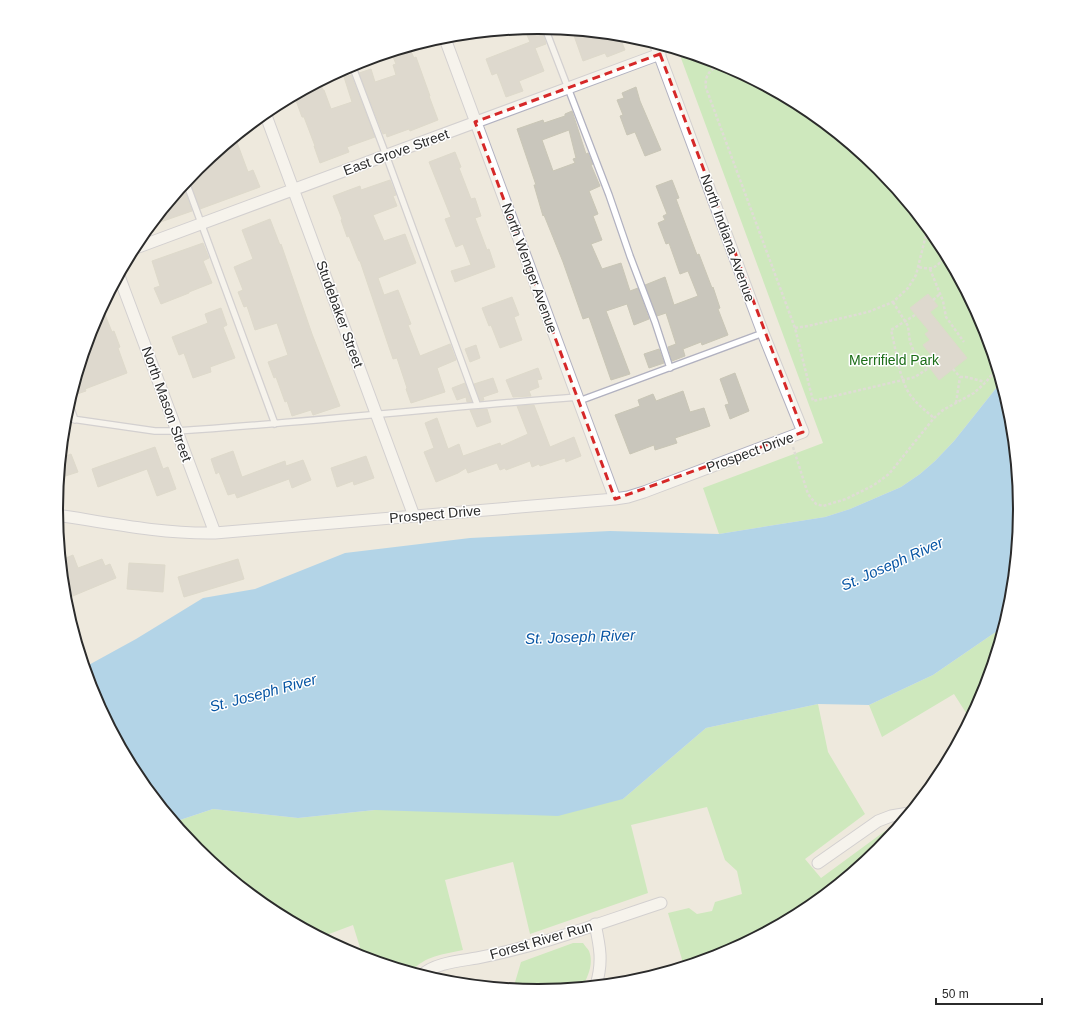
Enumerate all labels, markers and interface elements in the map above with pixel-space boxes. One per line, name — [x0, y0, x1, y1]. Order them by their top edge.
street label: East Grove Street — [341, 125, 451, 179]
street label: North Indiana Avenue — [697, 172, 759, 304]
street label: North Wenger Avenue — [499, 201, 561, 335]
street label: Studebaker Street — [313, 258, 367, 370]
street label: North Mason Street — [139, 344, 195, 464]
park label: Merrifield Park — [849, 352, 940, 368]
street label: Prospect Drive — [704, 429, 796, 475]
street label: Prospect Drive — [389, 502, 482, 526]
water label: St. Joseph River — [838, 533, 946, 594]
water label: St. Joseph River — [525, 626, 636, 647]
water label: St. Joseph River — [208, 670, 319, 715]
street label: Forest River Run — [488, 918, 594, 962]
scale bar — [936, 980, 1042, 1006]
text: 50 m — [942, 987, 969, 1001]

